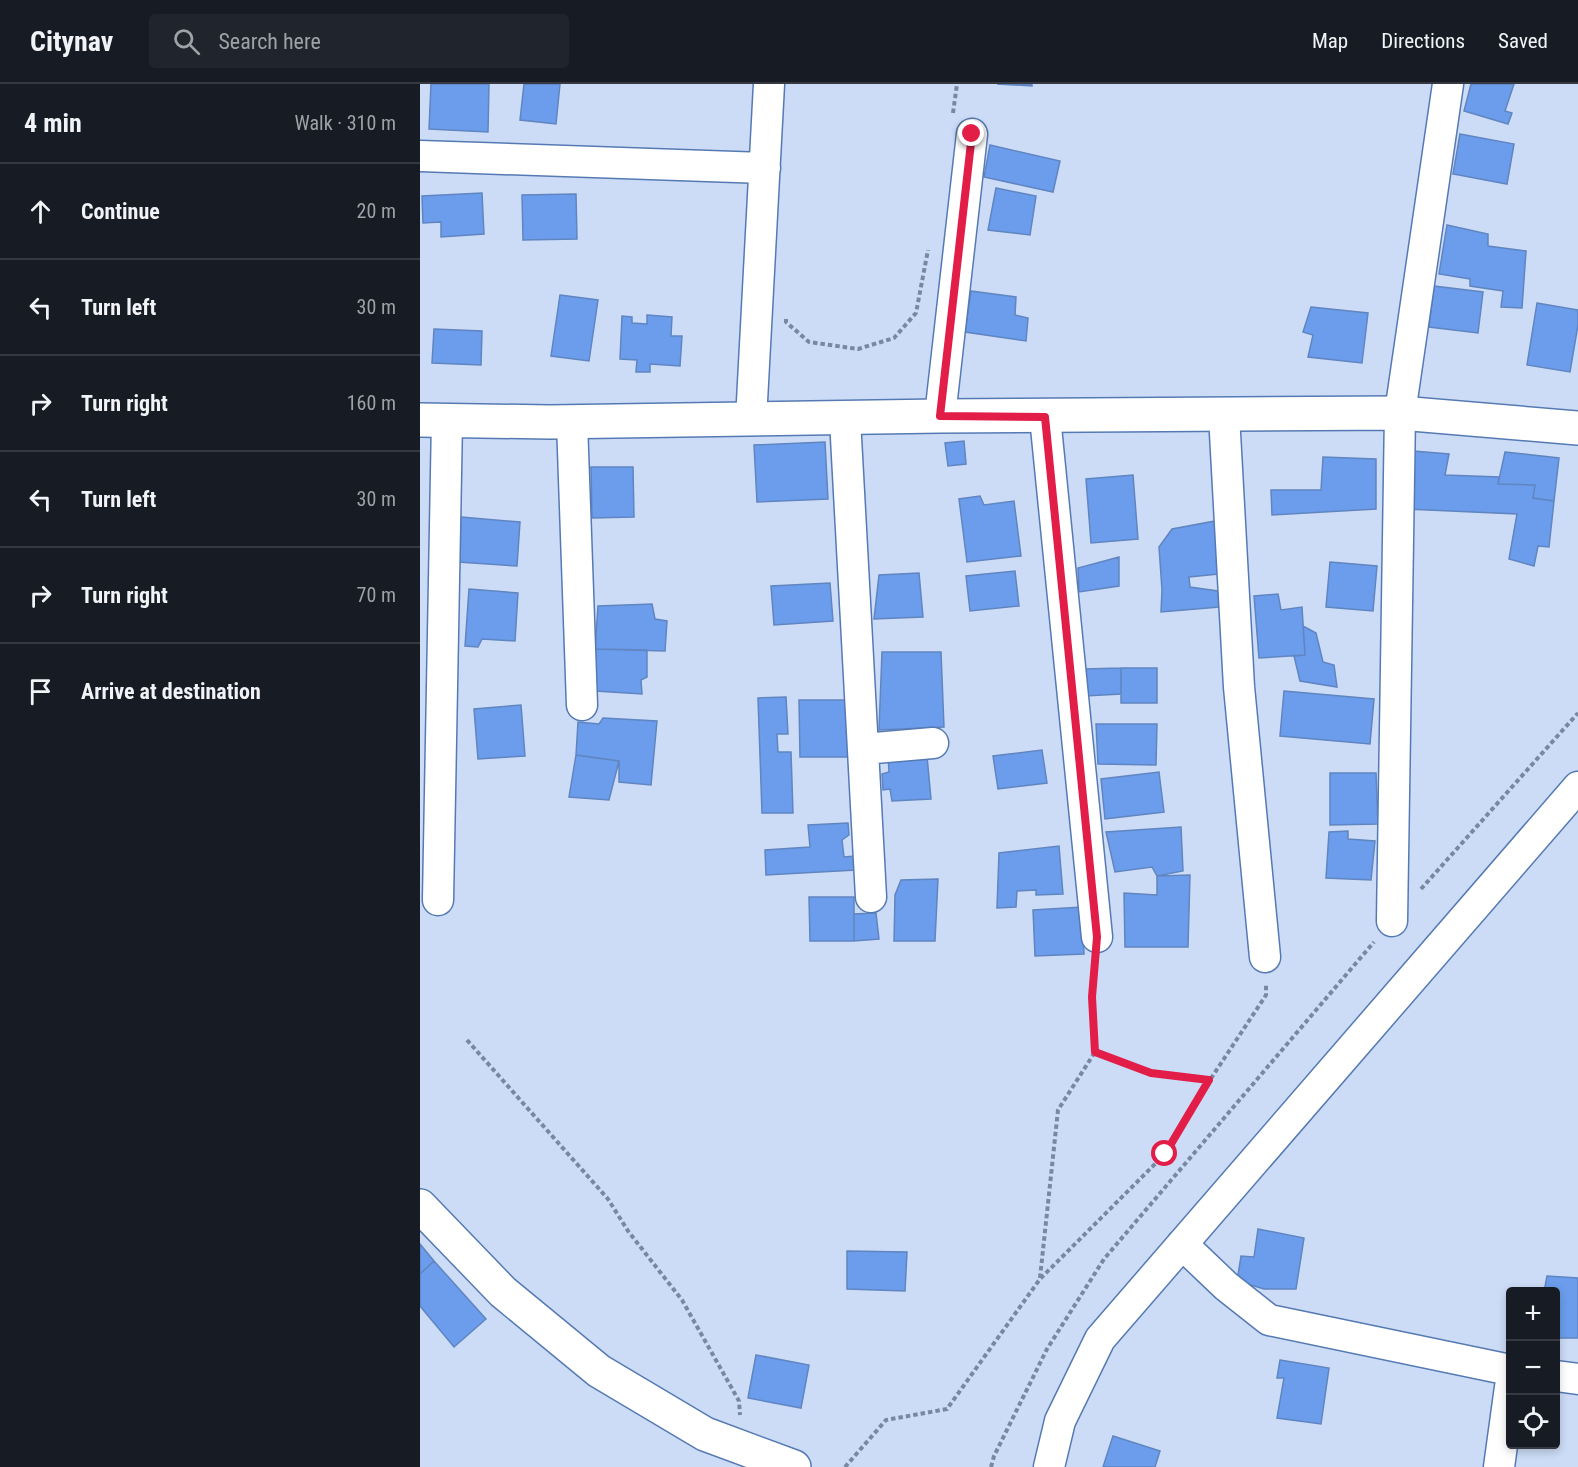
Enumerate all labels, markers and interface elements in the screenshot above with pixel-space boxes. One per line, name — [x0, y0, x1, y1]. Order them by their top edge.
search box — [149, 14, 569, 68]
text: Citynav — [30, 25, 113, 58]
icon: search — [170, 25, 203, 58]
text: Search here — [218, 29, 321, 54]
text: Map — [1312, 29, 1348, 53]
text: Directions — [1381, 29, 1465, 53]
text: Saved — [1498, 29, 1548, 53]
text: 4 min — [24, 108, 82, 138]
text: Walk · 310 m — [295, 111, 396, 135]
route end — [958, 120, 984, 146]
icon: ahead — [24, 195, 57, 228]
text: Continue — [81, 199, 160, 224]
text: 20 m — [357, 199, 396, 223]
icon: left — [24, 291, 57, 324]
text: Turn left — [81, 295, 156, 320]
text: 30 m — [357, 295, 396, 319]
icon: right — [24, 387, 57, 420]
text: Turn right — [81, 391, 168, 416]
text: 160 m — [347, 391, 396, 415]
icon: left — [24, 483, 57, 516]
text: Turn left — [81, 487, 156, 512]
text: 30 m — [357, 487, 396, 511]
icon: right — [24, 579, 57, 612]
text: Turn right — [81, 583, 168, 608]
text: 70 m — [357, 583, 396, 607]
icon: arrive — [24, 675, 57, 708]
text: Arrive at destination — [81, 679, 261, 704]
route start — [1151, 1140, 1177, 1166]
map controls — [1506, 1287, 1560, 1449]
button: + — [1506, 1287, 1560, 1341]
button: − — [1506, 1341, 1560, 1395]
button: locate — [1506, 1395, 1560, 1449]

